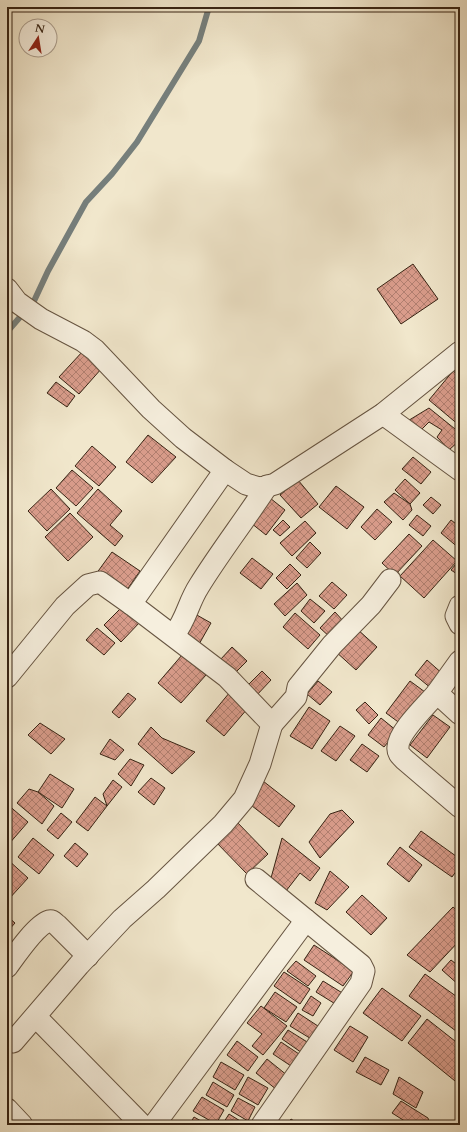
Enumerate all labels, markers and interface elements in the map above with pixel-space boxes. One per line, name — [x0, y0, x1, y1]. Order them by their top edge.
north arrow — [18, 18, 58, 58]
text: N — [34, 20, 47, 37]

